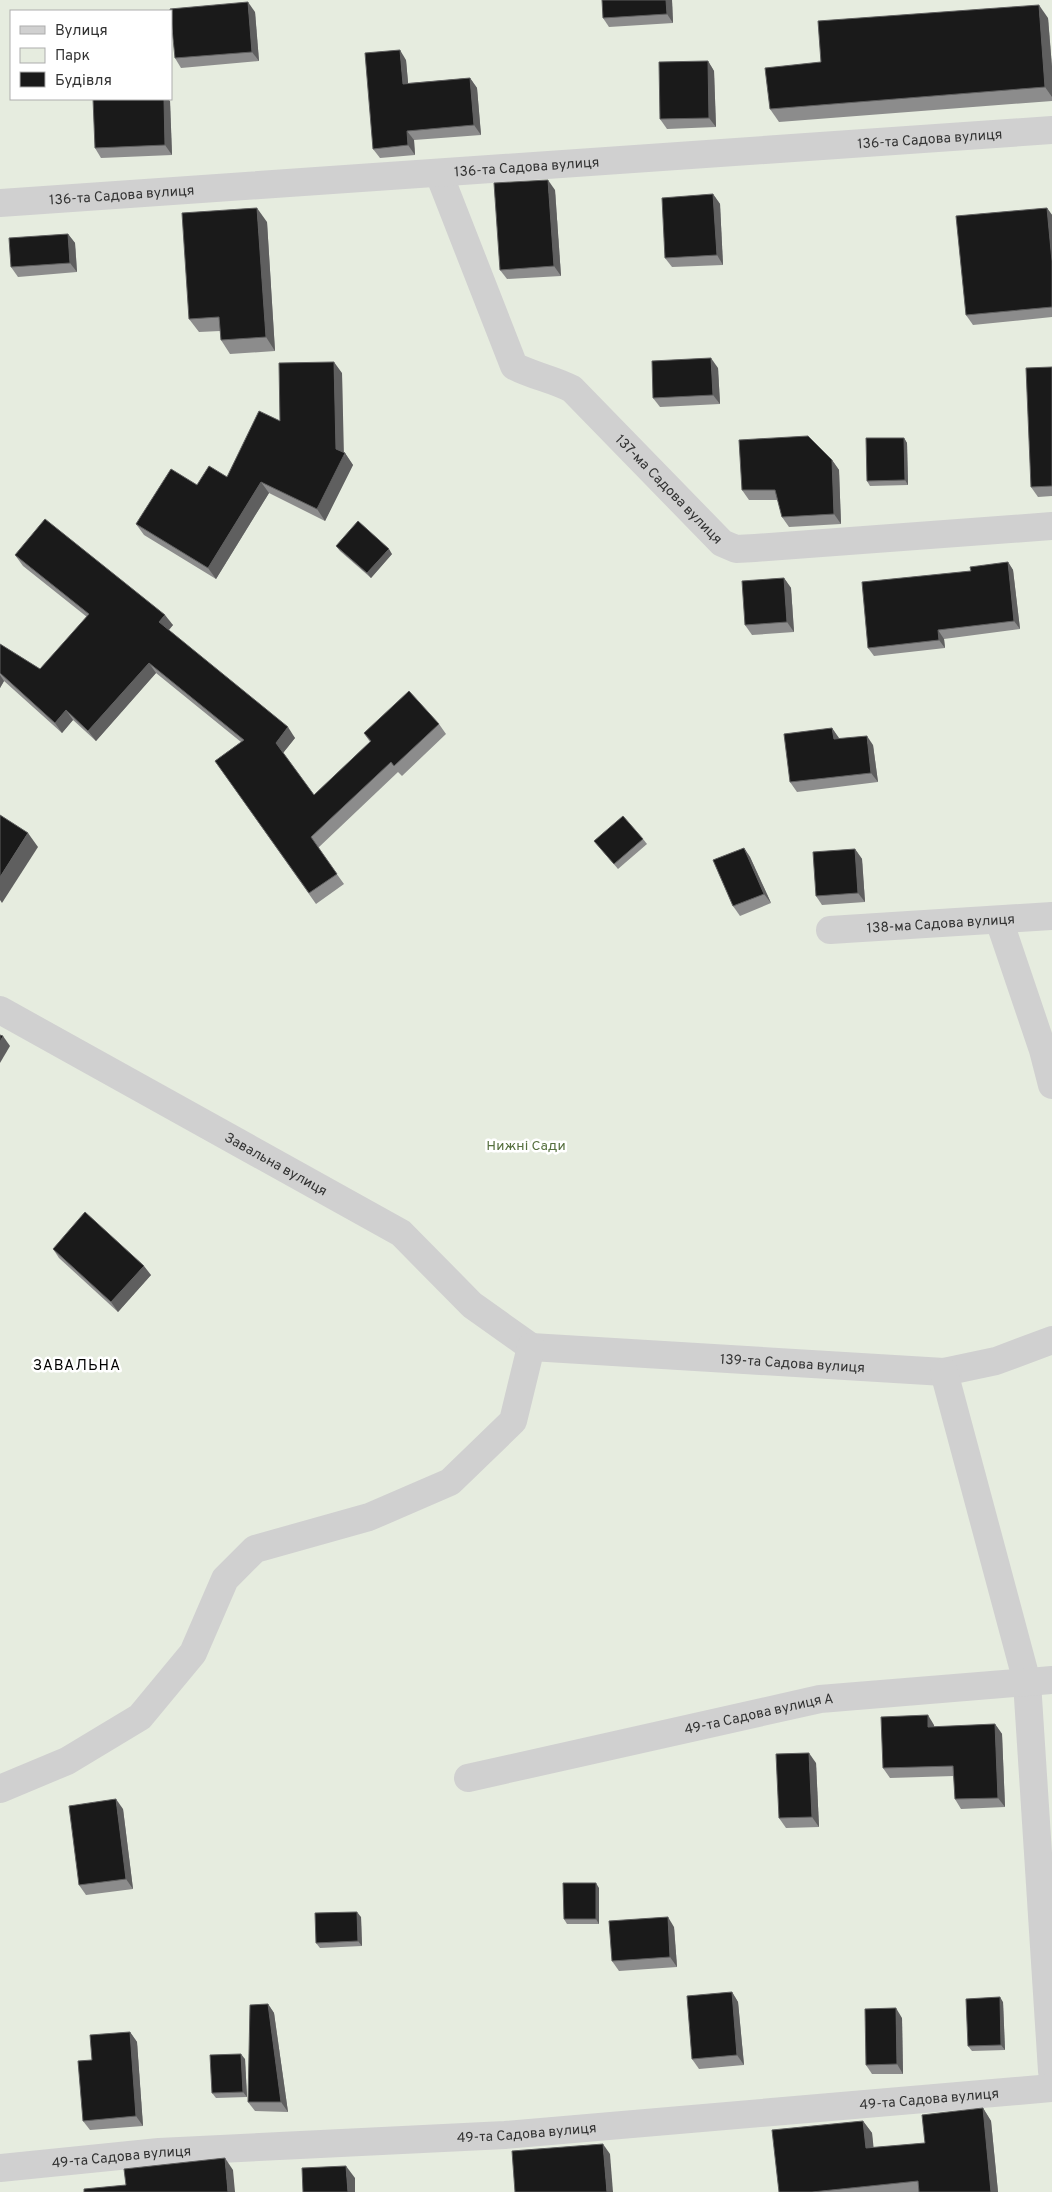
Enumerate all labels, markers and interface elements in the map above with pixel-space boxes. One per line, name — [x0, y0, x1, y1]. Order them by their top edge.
legend — [10, 10, 172, 100]
text: Вулиця — [55, 22, 108, 41]
text: Парк — [55, 47, 90, 66]
text: Будівля — [55, 72, 112, 91]
street label: 136-та Садова вулиця — [857, 126, 1003, 153]
street label: 136-та Садова вулиця — [454, 154, 600, 181]
street label: 136-та Садова вулиця — [49, 183, 195, 210]
street label: 137-ма Садова вулиця — [611, 432, 725, 548]
street label: 138-ма Садова вулиця — [866, 911, 1016, 938]
street label: Завальна вулиця — [221, 1130, 330, 1200]
park label: Нижні Сади — [486, 1138, 566, 1155]
street label: 139-та Садова вулиця — [720, 1351, 865, 1377]
district label: ЗАВАЛЬНА — [33, 1357, 121, 1376]
street label: 49-та Садова вулиця А — [683, 1691, 834, 1739]
street label: 49-та Садова вулиця — [859, 2086, 1000, 2115]
street label: 49-та Садова вулиця — [456, 2120, 597, 2147]
street label: 49-та Садова вулиця — [51, 2143, 192, 2173]

